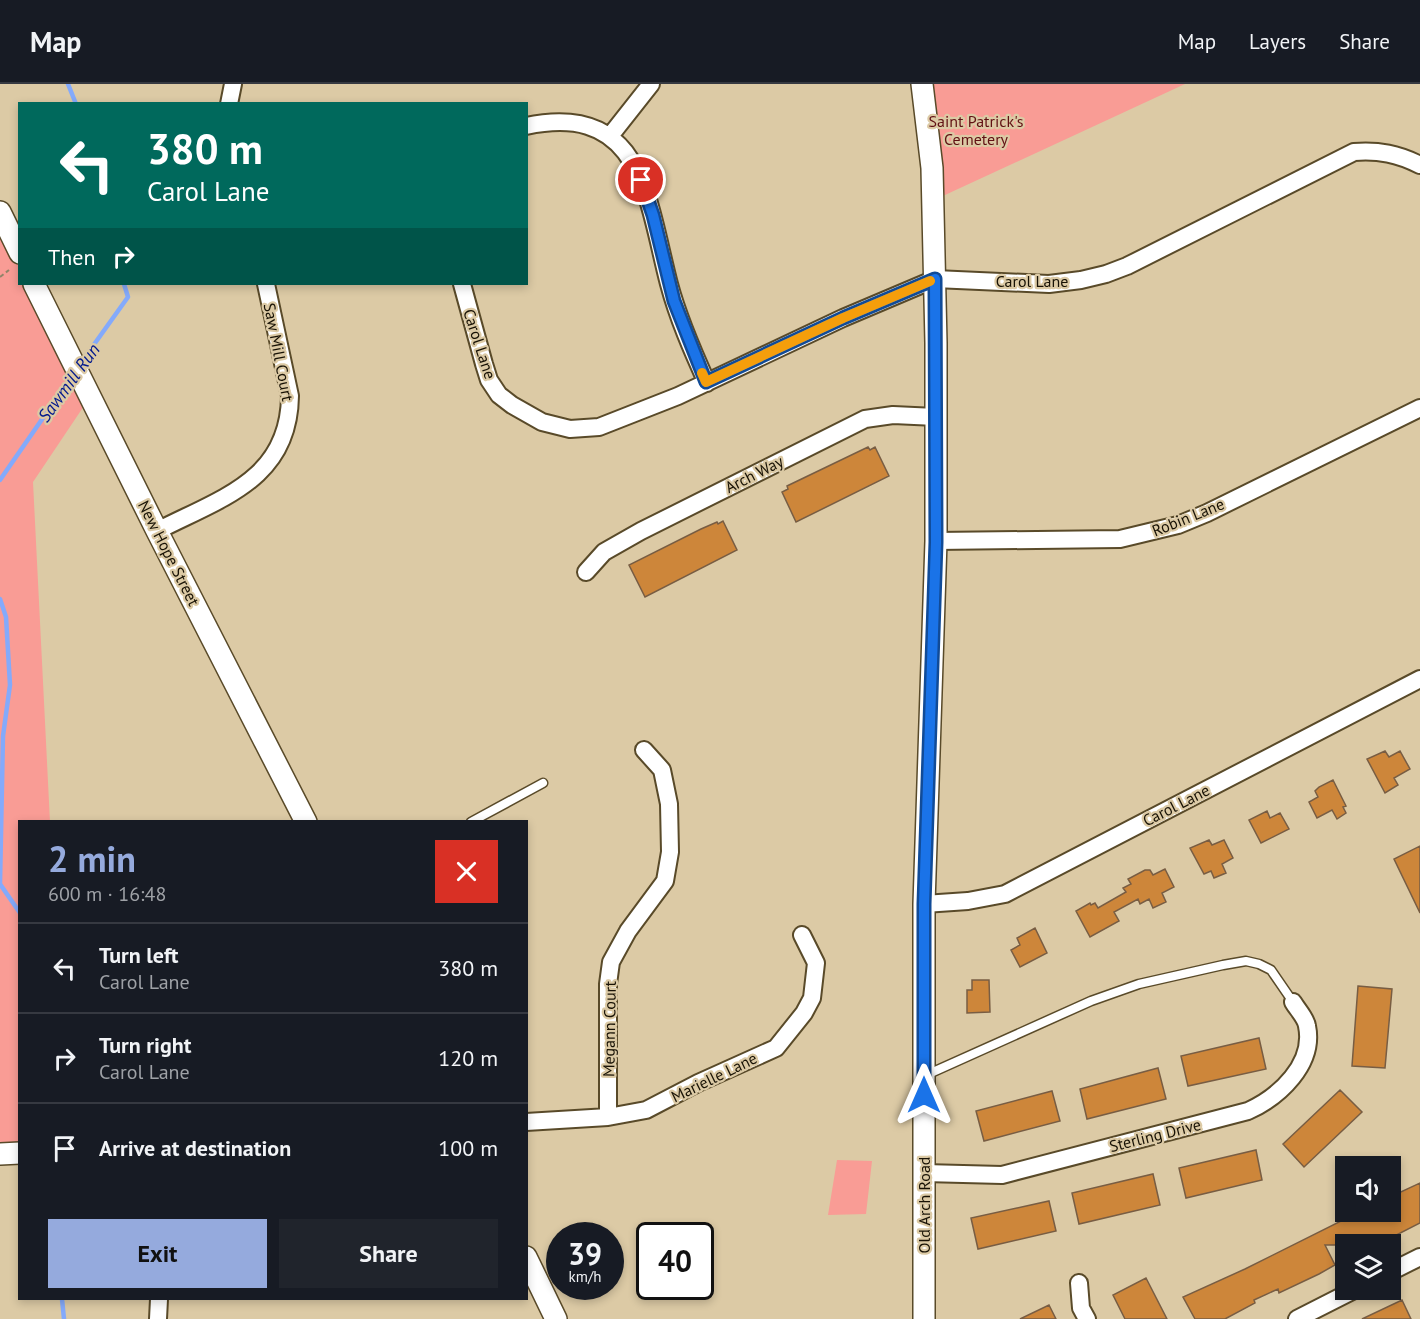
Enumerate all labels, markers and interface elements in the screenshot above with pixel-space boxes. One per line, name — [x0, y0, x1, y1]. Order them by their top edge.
text: Map — [30, 23, 81, 60]
text: Map — [1178, 28, 1216, 55]
text: Layers — [1249, 28, 1306, 55]
text: Share — [1339, 28, 1390, 55]
park label: Saint Patrick's Cemetery — [929, 111, 1024, 149]
text: 380 m — [147, 121, 263, 176]
icon: left — [48, 126, 126, 204]
pin — [615, 154, 666, 205]
icon: arrive — [624, 163, 657, 196]
text: Carol Lane — [147, 174, 269, 208]
icon: right — [107, 240, 140, 273]
text: Then — [48, 243, 95, 271]
street label: Carol Lane — [996, 271, 1068, 291]
street label: Saw Mill Court — [260, 301, 298, 403]
street label: Carol Lane — [459, 306, 501, 382]
water label: Sawmill Run — [32, 339, 105, 426]
street label: Arch Way — [722, 451, 787, 497]
street label: Robin Lane — [1149, 493, 1227, 541]
street label: New Hope Street — [134, 497, 204, 610]
street label: Carol Lane — [1139, 780, 1213, 830]
text: 2 min — [48, 835, 136, 882]
button: close — [435, 840, 498, 903]
text: 600 m · 16:48 — [48, 881, 166, 907]
text: Turn left — [99, 941, 179, 969]
icon: left — [48, 952, 81, 985]
text: 380 m — [438, 954, 498, 982]
text: Carol Lane — [99, 969, 190, 995]
street label: Megann Court — [598, 980, 620, 1077]
text: Turn right — [99, 1031, 191, 1059]
icon: right — [48, 1042, 81, 1075]
text: 120 m — [438, 1044, 498, 1072]
street label: Marielle Lane — [668, 1048, 760, 1106]
text: Carol Lane — [99, 1059, 190, 1085]
position arrow — [892, 1063, 956, 1127]
street label: Sterling Drive — [1107, 1114, 1203, 1156]
icon: arrive — [48, 1132, 81, 1165]
text: Arrive at destination — [99, 1134, 291, 1162]
text: 100 m — [438, 1134, 498, 1162]
map controls — [1335, 1156, 1401, 1300]
button: sound — [1335, 1156, 1401, 1222]
street label: Old Arch Road — [914, 1157, 934, 1253]
button: Exit — [48, 1219, 267, 1288]
button: Share — [279, 1219, 498, 1288]
speed limit sign: 40 — [636, 1222, 714, 1300]
text: 39 — [568, 1234, 602, 1273]
button: layers — [1335, 1234, 1401, 1300]
text: km/h — [569, 1267, 601, 1286]

